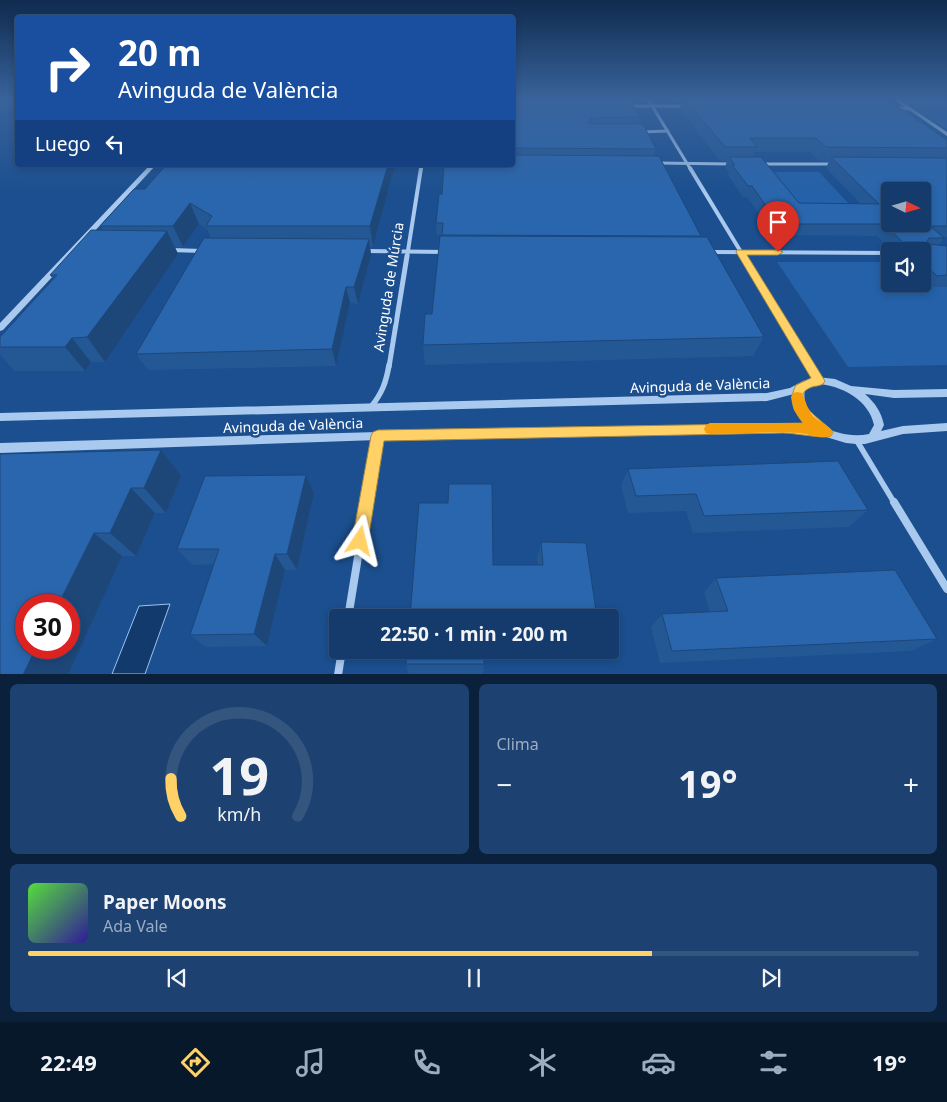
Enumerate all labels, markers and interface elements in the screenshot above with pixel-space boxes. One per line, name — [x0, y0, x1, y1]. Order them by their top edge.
text: 20 m — [118, 29, 201, 76]
icon: right — [35, 35, 100, 100]
text: Avinguda de València — [118, 74, 338, 104]
icon: left — [101, 130, 129, 158]
text: Luego — [35, 131, 91, 157]
north arrow — [881, 182, 931, 232]
map controls — [881, 182, 931, 292]
pin — [757, 201, 799, 252]
icon: arrive — [764, 208, 792, 236]
street label: Avinguda de Múrcia — [368, 221, 408, 353]
button: sound — [881, 242, 931, 292]
street label: Avinguda de València — [630, 373, 770, 397]
street label: Avinguda de València — [223, 413, 363, 437]
position arrow — [333, 514, 385, 566]
speed limit sign: 30 — [15, 594, 80, 659]
text: 22:50 · 1 min · 200 m — [380, 621, 568, 647]
text: Clima — [497, 733, 539, 755]
text: 19 — [210, 739, 269, 810]
text: 19° — [678, 757, 738, 809]
text: − — [497, 765, 513, 803]
text: + — [903, 765, 919, 803]
text: km/h — [217, 802, 261, 826]
text: Paper Moons — [103, 889, 227, 915]
text: Ada Vale — [103, 915, 168, 937]
icon: previous — [163, 964, 191, 992]
icon: pause — [460, 964, 488, 992]
icon: next — [757, 964, 785, 992]
icon: directions — [178, 1045, 213, 1080]
icon: music — [293, 1045, 328, 1080]
icon: phone — [409, 1045, 444, 1080]
icon: climate — [525, 1045, 560, 1080]
icon: car — [641, 1045, 676, 1080]
icon: filters — [756, 1045, 791, 1080]
text: 22:49 — [40, 1047, 97, 1077]
text: 19° — [872, 1047, 907, 1077]

